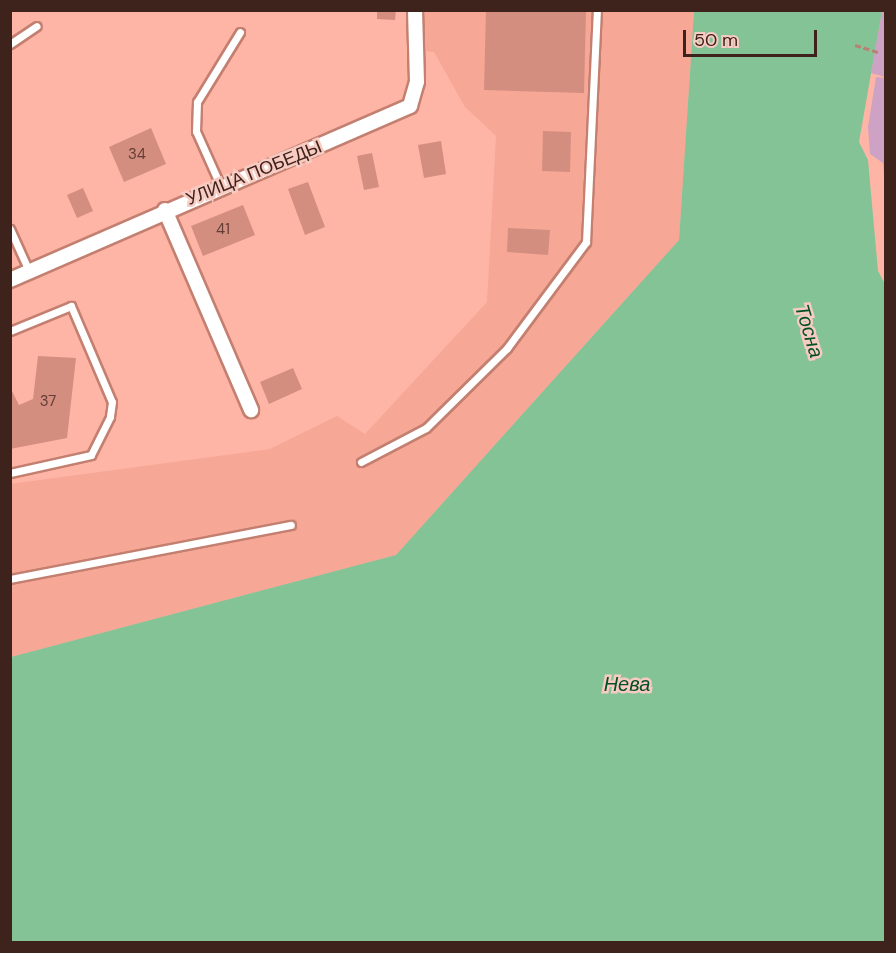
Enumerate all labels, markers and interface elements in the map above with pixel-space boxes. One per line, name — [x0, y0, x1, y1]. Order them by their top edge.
scale bar — [686, 18, 820, 56]
text: 50 m — [694, 28, 738, 52]
street label: УЛИЦА ПОБЕДЫ — [183, 136, 325, 210]
house number: 34 — [128, 146, 146, 164]
house number: 41 — [216, 221, 230, 239]
water label: Тосна — [790, 301, 828, 361]
house number: 37 — [40, 393, 56, 411]
water label: Нева — [604, 672, 650, 696]

